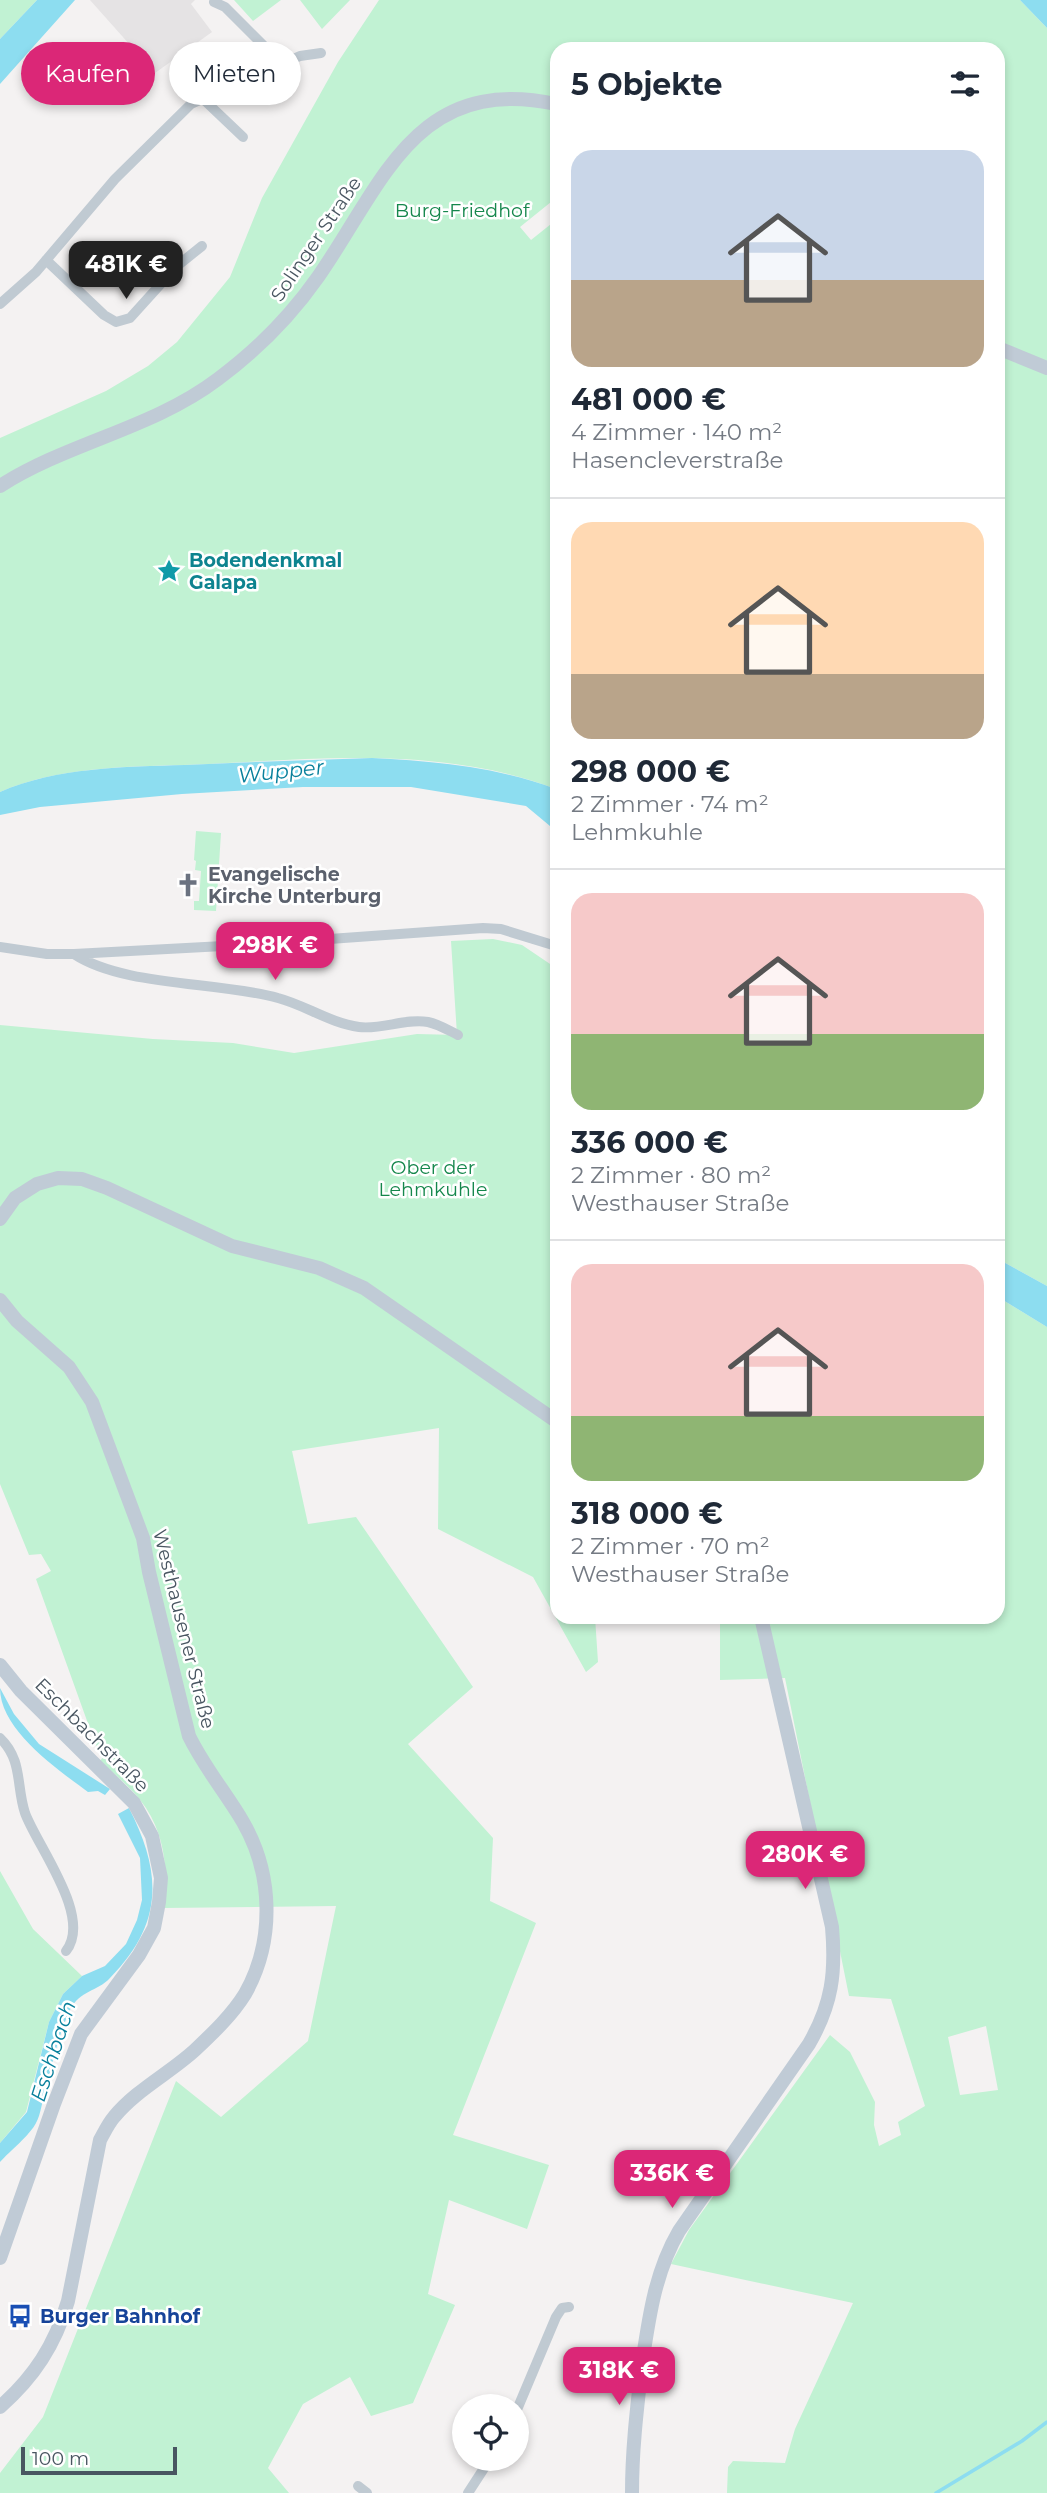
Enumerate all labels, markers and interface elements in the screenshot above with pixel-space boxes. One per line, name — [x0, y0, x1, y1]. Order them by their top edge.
chip: Kaufen — [21, 42, 155, 105]
chip: Mieten — [169, 42, 301, 105]
icon: filters — [946, 65, 984, 103]
text: 5 Objekte — [571, 66, 722, 103]
street label: Solinger Straße — [266, 172, 366, 306]
icon: home — [715, 195, 841, 321]
park label: Burg-Friedhof — [395, 199, 531, 222]
pin: 481K € — [69, 242, 183, 301]
text: 481K € — [85, 250, 167, 278]
text: 481 000 € — [571, 381, 726, 418]
text: 4 Zimmer · 140 m² — [571, 418, 782, 446]
text: Hasencleverstraße — [571, 446, 783, 474]
place label: Bodendenkmal Galapa — [189, 549, 342, 594]
place icon: Bodendenkmal Galapa — [155, 557, 183, 585]
icon: home — [715, 567, 841, 693]
text: 298 000 € — [571, 753, 730, 790]
water label: Wupper — [237, 754, 326, 788]
text: 2 Zimmer · 74 m² — [571, 790, 769, 818]
text: Lehmkuhle — [571, 818, 703, 846]
place label: Evangelische Kirche Unterburg — [208, 863, 381, 908]
church icon: Evangelische Kirche Unterburg — [174, 871, 202, 899]
pin: 298K € — [218, 922, 332, 982]
text: 298K € — [232, 931, 318, 959]
icon: home — [715, 938, 841, 1064]
text: 336 000 € — [571, 1124, 728, 1161]
park label: Ober der Lehmkuhle — [379, 1156, 487, 1201]
text: 2 Zimmer · 80 m² — [571, 1161, 771, 1189]
text: Westhauser Straße — [571, 1189, 789, 1217]
icon: home — [715, 1309, 841, 1435]
text: 318 000 € — [571, 1495, 723, 1532]
street label: Westhausener Straße — [148, 1527, 220, 1731]
text: 2 Zimmer · 70 m² — [571, 1532, 770, 1560]
text: Westhauser Straße — [571, 1560, 789, 1588]
street label: Eschbachstraße — [30, 1673, 154, 1797]
pin: 280K € — [748, 1832, 862, 1891]
text: 280K € — [762, 1840, 848, 1868]
water label: Eschbach — [25, 1998, 81, 2104]
pin: 336K € — [615, 2150, 729, 2210]
text: 336K € — [630, 2159, 714, 2187]
bus stop icon: Burger Bahnhof — [6, 2302, 34, 2330]
place label: Burger Bahnhof — [40, 2305, 201, 2328]
pin: 318K € — [562, 2348, 676, 2407]
text: 318K € — [579, 2356, 659, 2384]
map controls — [452, 2394, 529, 2471]
button: locate — [452, 2394, 529, 2471]
scale bar — [21, 2444, 177, 2476]
text: 100 m — [32, 2447, 89, 2470]

